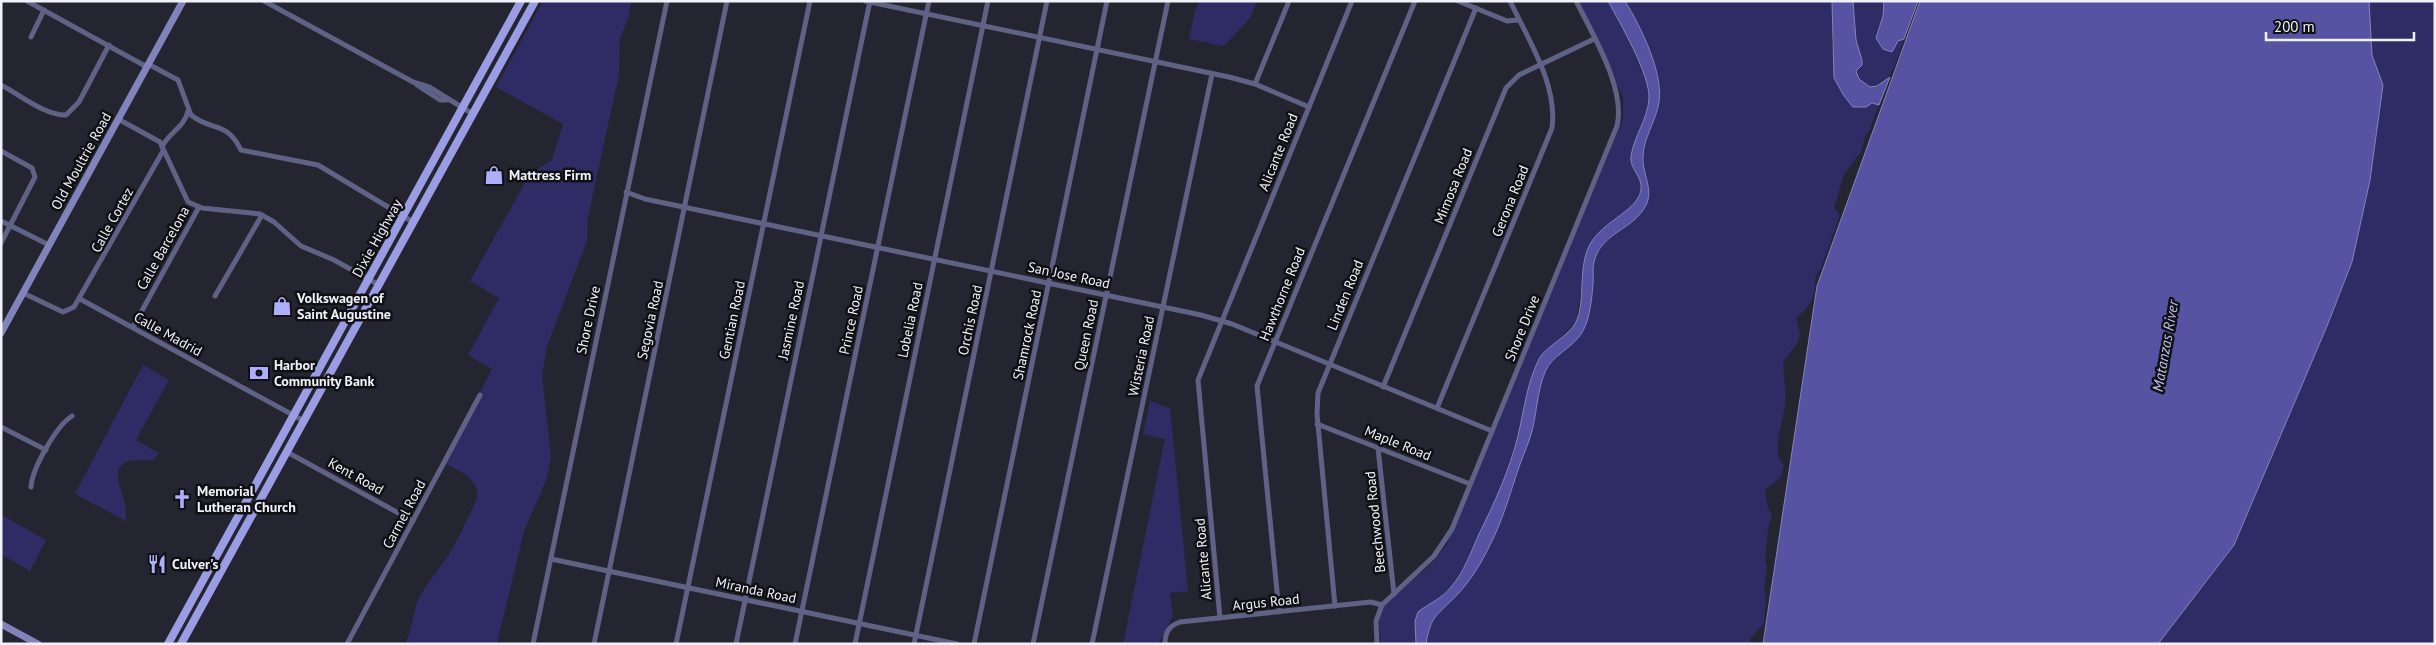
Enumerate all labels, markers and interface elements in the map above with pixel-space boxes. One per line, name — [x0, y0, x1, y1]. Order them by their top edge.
scale bar — [2266, 10, 2414, 42]
text: 200 m — [2274, 17, 2315, 36]
street label: Old Moultrie Road — [47, 109, 115, 213]
street label: Alicante Road — [1254, 111, 1302, 193]
street label: Mimosa Road — [1430, 146, 1476, 226]
street label: Gerona Road — [1487, 162, 1533, 240]
shop icon: Mattress Firm — [483, 164, 505, 186]
place label: Mattress Firm — [509, 166, 591, 184]
street label: Calle Cortez — [87, 184, 137, 256]
street label: Dixie Highway — [348, 195, 406, 280]
street label: Calle Barcelona — [133, 203, 193, 293]
street label: Hawthorne Road — [1255, 245, 1309, 343]
street label: San Jose Road — [1026, 257, 1112, 293]
street label: Linden Road — [1323, 257, 1367, 333]
street label: Segovia Road — [633, 279, 667, 361]
street label: Gentian Road — [715, 279, 749, 361]
street label: Jasmine Road — [774, 279, 808, 362]
street label: Lobelia Road — [893, 281, 927, 359]
street label: Orchis Road — [954, 283, 986, 357]
street label: Shore Drive — [572, 284, 604, 356]
street label: Prince Road — [835, 284, 867, 356]
street label: Shamrock Road — [1009, 288, 1045, 382]
place label: Volkswagen of Saint Augustine — [296, 289, 391, 323]
street label: Shore Drive — [1501, 292, 1543, 364]
shop icon: Volkswagen of Saint Augustine — [271, 295, 293, 317]
street label: Queen Road — [1070, 298, 1102, 372]
water label: Matanzas River — [2148, 298, 2183, 393]
street label: Calle Madrid — [131, 308, 205, 360]
street label: Wisteria Road — [1124, 314, 1158, 398]
place label: Harbor Community Bank — [274, 356, 374, 390]
bank icon: Harbor Community Bank — [248, 362, 270, 384]
street label: Maple Road — [1362, 422, 1434, 464]
street label: Kent Road — [325, 453, 387, 499]
street label: Beechwood Road — [1361, 470, 1389, 574]
street label: Carmel Road — [378, 476, 430, 552]
place label: Memorial Lutheran Church — [197, 482, 296, 516]
church icon: Memorial Lutheran Church — [171, 488, 193, 510]
street label: Alicante Road — [1190, 517, 1216, 601]
restaurant icon: Culver's — [146, 553, 168, 575]
place label: Culver's — [172, 555, 218, 573]
street label: Miranda Road — [714, 573, 798, 607]
street label: Argus Road — [1232, 590, 1300, 614]

